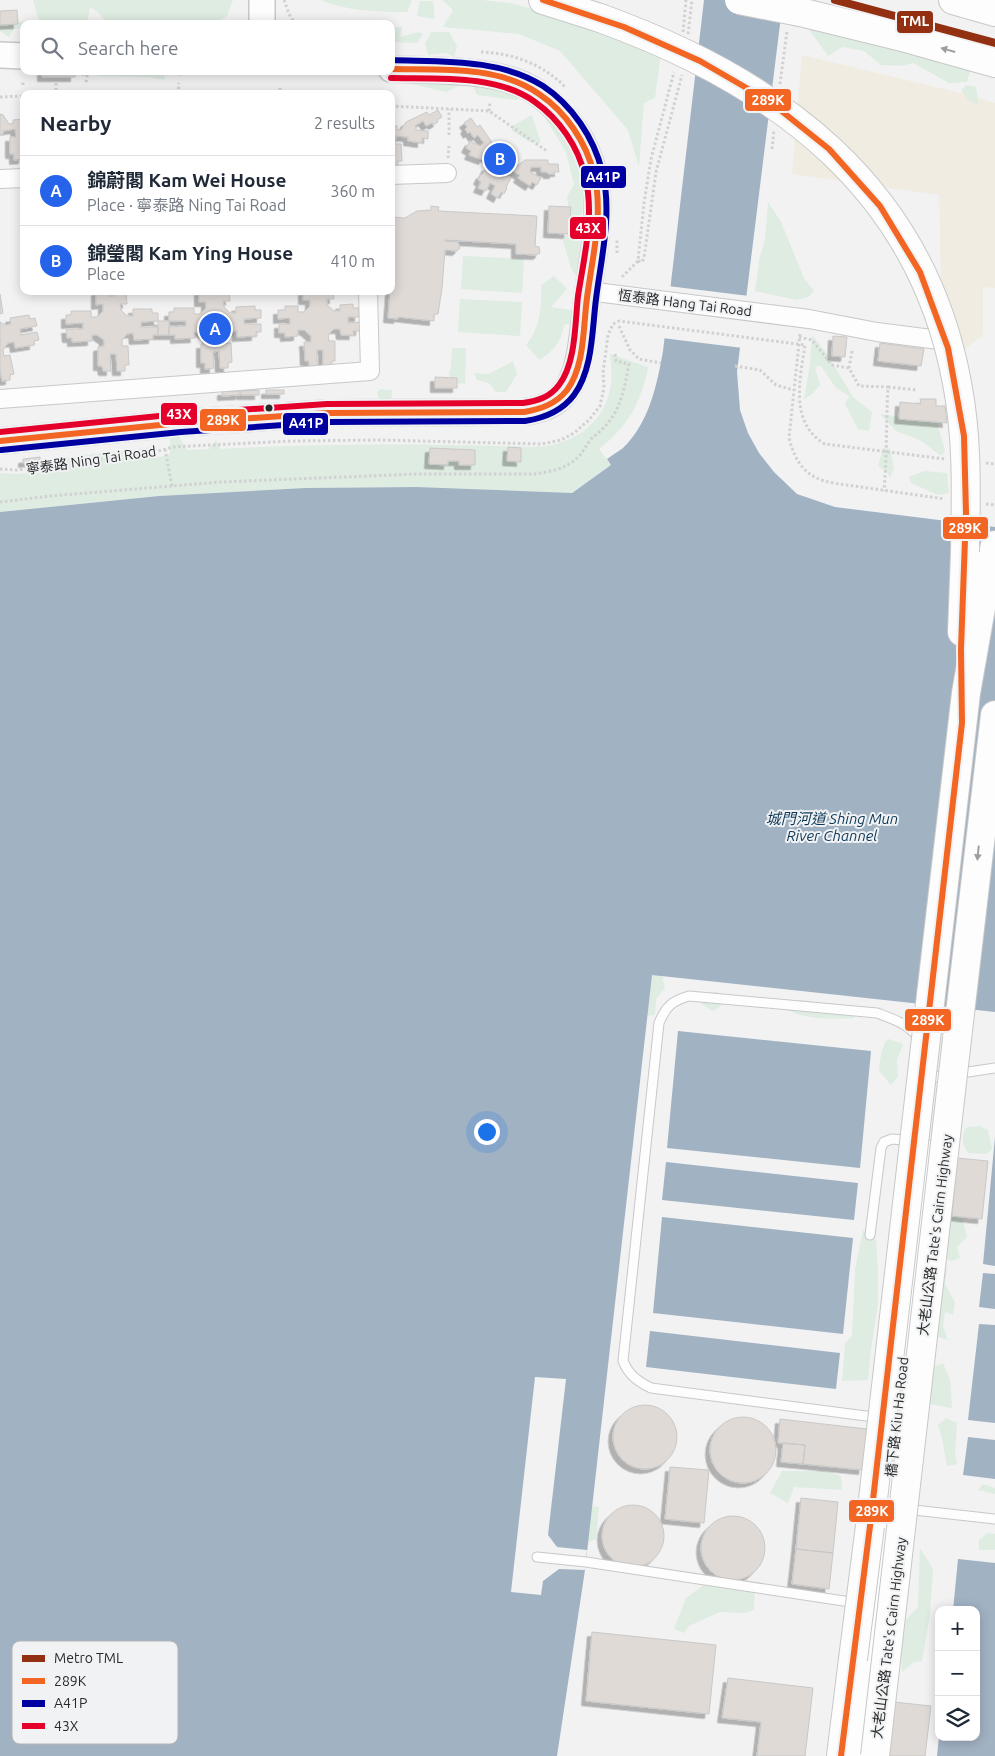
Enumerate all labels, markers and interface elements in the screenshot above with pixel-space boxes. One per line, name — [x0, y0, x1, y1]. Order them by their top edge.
line badge: TML — [896, 10, 934, 34]
text: TML — [901, 13, 930, 29]
search box — [20, 20, 395, 75]
icon: search — [38, 34, 66, 62]
text: Search here — [78, 37, 178, 59]
one-way arrow — [941, 45, 956, 53]
line badge: 289K — [744, 88, 792, 112]
text: 289K — [752, 92, 785, 108]
text: Nearby — [40, 111, 111, 135]
text: 2 results — [314, 114, 375, 132]
pin: B — [484, 140, 516, 178]
line badge: A41P — [580, 165, 627, 189]
text: 錦蔚閣 Kam Wei House — [87, 169, 287, 191]
text: A41P — [586, 169, 620, 185]
text: A — [50, 182, 62, 200]
text: 360 m — [330, 182, 375, 200]
text: Place · 寧泰路 Ning Tai Road — [87, 196, 286, 214]
line badge: 43X — [569, 216, 607, 240]
text: 43X — [575, 220, 601, 236]
text: 錦瑩閣 Kam Ying House — [87, 242, 293, 264]
text: B — [51, 252, 61, 270]
text: 410 m — [330, 252, 375, 270]
text: Place — [87, 265, 125, 283]
street label: 恆泰路 Hang Tai Road — [617, 287, 753, 319]
pin: A — [199, 310, 231, 348]
line badge: 43X — [160, 402, 198, 426]
unlabelled marker — [264, 403, 274, 413]
text: 43X — [166, 406, 192, 422]
line badge: 289K — [199, 408, 247, 432]
text: 289K — [207, 412, 240, 428]
line badge: A41P — [282, 412, 329, 436]
text: A41P — [289, 415, 323, 431]
street label: 寧泰路 Ning Tai Road — [25, 443, 157, 477]
line badge: 289K — [942, 516, 989, 540]
text: 289K — [949, 520, 982, 536]
water label: 城門河道 Shing Mun River Channel — [766, 810, 898, 844]
one-way arrow — [974, 845, 982, 861]
line badge: 289K — [904, 1008, 952, 1032]
text: 289K — [912, 1012, 945, 1028]
your location — [474, 1119, 500, 1145]
street label: 大老山公路 Tate's Cairn Highway — [915, 1133, 955, 1337]
street label: 橋下路 Kiu Ha Road — [883, 1356, 911, 1478]
line badge: 289K — [848, 1499, 895, 1523]
text: 289K — [856, 1503, 889, 1519]
street label: 大老山公路 Tate's Cairn Highway — [869, 1536, 909, 1740]
map controls — [935, 1606, 980, 1741]
button: + — [935, 1606, 980, 1651]
legend — [12, 1641, 178, 1744]
text: Metro TML — [54, 1650, 123, 1666]
button: − — [935, 1651, 980, 1696]
text: 289K — [54, 1673, 87, 1689]
text: A41P — [54, 1695, 87, 1711]
button: layers — [935, 1696, 980, 1741]
text: 43X — [54, 1718, 79, 1734]

